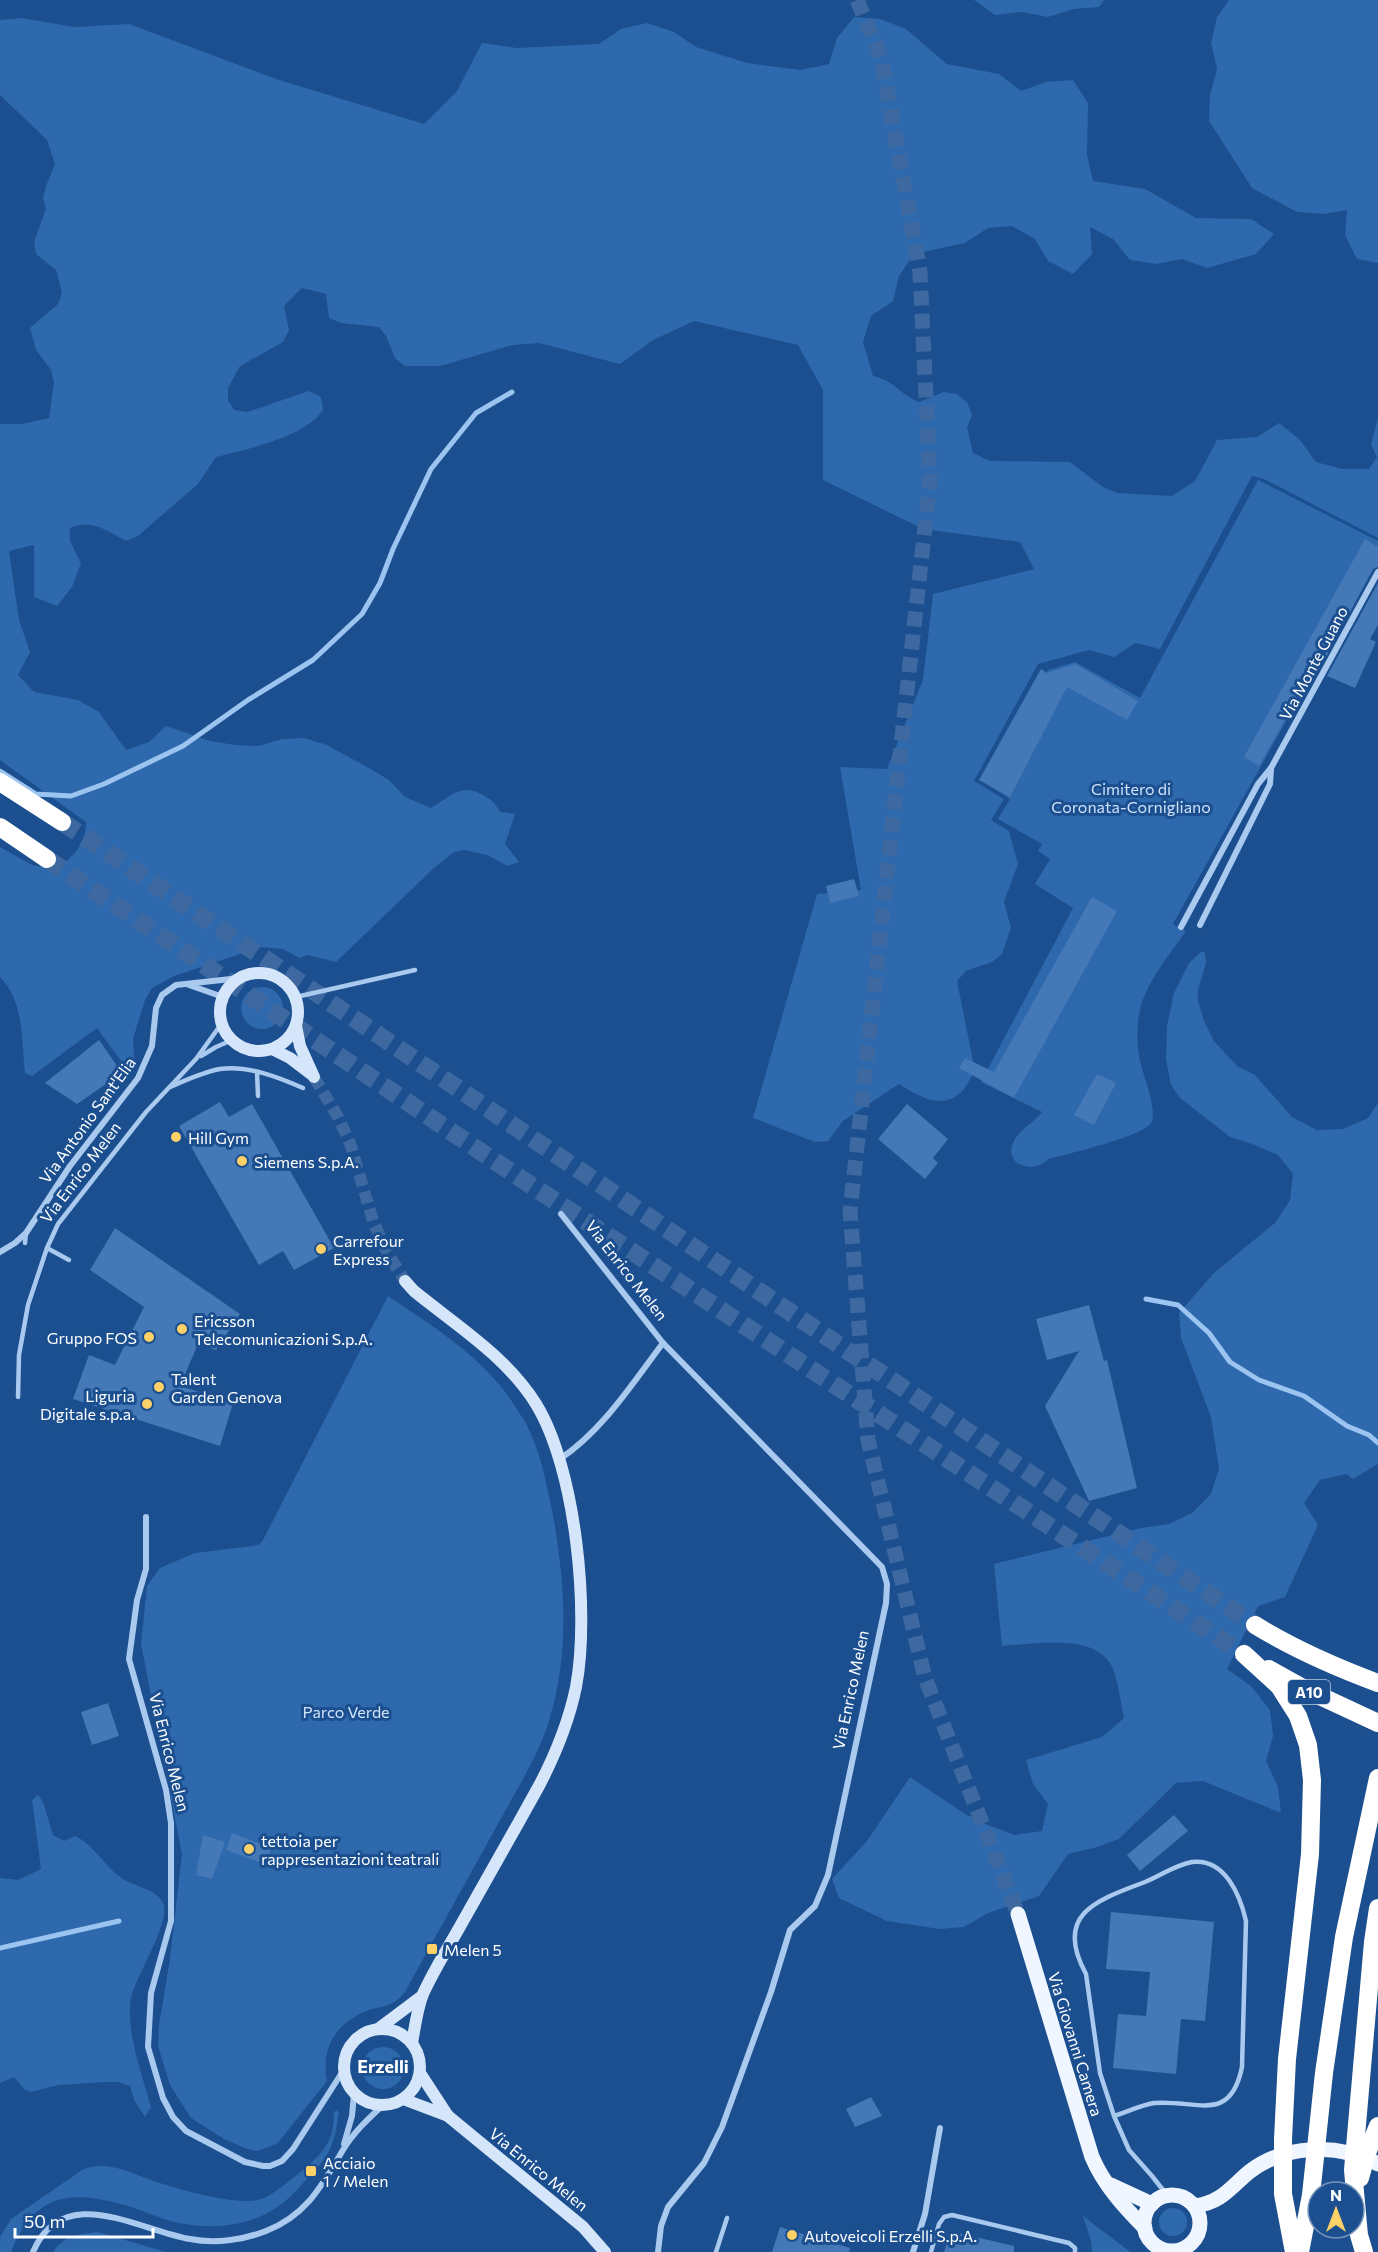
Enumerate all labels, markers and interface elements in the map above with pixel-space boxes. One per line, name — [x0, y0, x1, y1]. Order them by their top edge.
street label: Via Monte Guano — [1275, 603, 1351, 723]
park label: Cimitero di Coronata-Cornigliano — [1051, 779, 1211, 816]
street label: Via Antonio Sant'Elia — [35, 1053, 139, 1187]
street label: Via Enrico Melen — [36, 1118, 124, 1226]
place label: Hill Gym — [188, 1128, 249, 1147]
marker: Hill Gym — [169, 1130, 183, 1144]
place label: Siemens S.p.A. — [254, 1152, 359, 1171]
marker: Siemens S.p.A. — [235, 1154, 249, 1168]
street label: Via Enrico Melen — [582, 1216, 672, 1324]
place label: Carrefour Express — [333, 1231, 405, 1268]
marker: Carrefour Express — [314, 1242, 328, 1256]
place label: Ericsson Telecomunicazioni S.p.A. — [194, 1311, 373, 1348]
marker: Ericsson Telecomunicazioni S.p.A. — [175, 1322, 189, 1336]
place label: Gruppo FOS — [47, 1328, 137, 1347]
marker: Gruppo FOS — [142, 1330, 156, 1344]
place label: Talent Garden Genova — [171, 1369, 282, 1406]
marker: Talent Garden Genova — [152, 1380, 166, 1394]
place label: Liguria Digitale s.p.a. — [40, 1386, 135, 1423]
marker: Liguria Digitale s.p.a. — [140, 1397, 154, 1411]
street label: Via Enrico Melen — [828, 1629, 872, 1751]
road number: A10 — [1288, 1680, 1330, 1704]
street label: Via Enrico Melen — [146, 1691, 194, 1813]
park label: Parco Verde — [302, 1702, 390, 1721]
place label: tettoia per rappresentazioni teatrali — [261, 1831, 439, 1868]
marker: tettoia per rappresentazioni teatrali — [242, 1842, 256, 1856]
place label: Melen 5 — [444, 1940, 502, 1959]
marker: Melen 5 — [425, 1942, 439, 1956]
street label: Via Giovanni Camera — [1045, 1970, 1107, 2118]
district label: Erzelli — [357, 2055, 409, 2077]
street label: Via Enrico Melen — [486, 2123, 592, 2215]
place label: Acciaio 1 / Melen — [323, 2153, 388, 2190]
marker: Acciaio 1 / Melen — [304, 2164, 318, 2178]
north arrow — [1306, 2180, 1366, 2240]
text: N — [1330, 2185, 1342, 2204]
scale bar — [15, 2201, 153, 2239]
text: 50 m — [24, 2210, 65, 2232]
place label: Autoveicoli Erzelli S.p.A. — [804, 2226, 977, 2245]
marker: Autoveicoli Erzelli S.p.A. — [785, 2228, 799, 2242]

